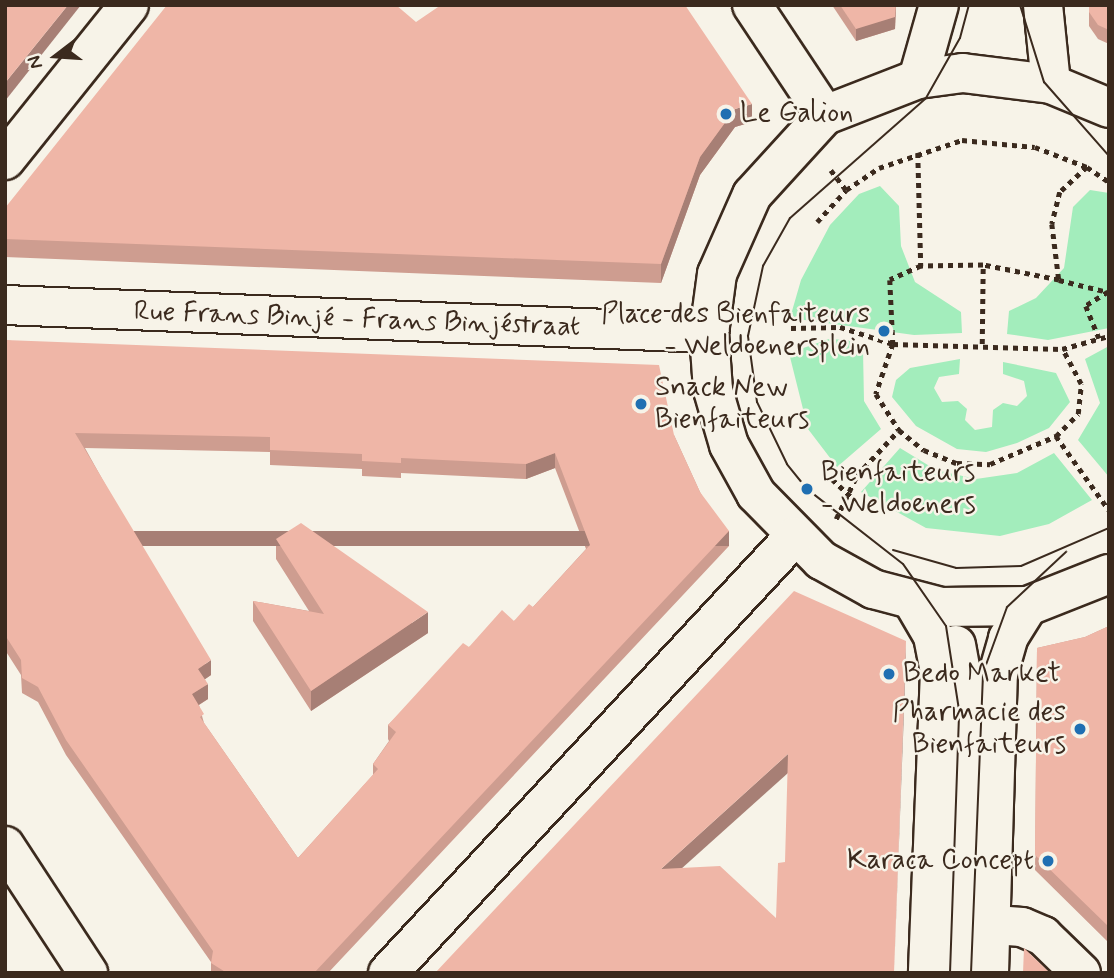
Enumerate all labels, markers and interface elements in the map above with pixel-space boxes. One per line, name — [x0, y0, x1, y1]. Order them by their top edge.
north arrow — [21, 21, 91, 91]
text: N — [22, 53, 49, 72]
place label: Le Galion — [740, 97, 853, 131]
marker: Le Galion — [718, 106, 734, 122]
street label: Rue Frans Binjé - Frans Binjéstraat — [141, 296, 573, 344]
place label: Place des Bienfaiteurs - Weldoenersplein — [600, 298, 870, 364]
marker: Place des Bienfaiteurs - Weldoenersplein — [876, 323, 892, 339]
place label: Snack New Bienfaiteurs — [655, 371, 809, 437]
marker: Snack New Bienfaiteurs — [633, 396, 649, 412]
place label: Bienfaiteurs - Weldoeners — [821, 456, 976, 522]
marker: Bienfaiteurs - Weldoeners — [799, 481, 815, 497]
place label: Bedo Market — [903, 657, 1061, 691]
marker: Bedo Market — [881, 666, 897, 682]
place label: Pharmacie des Bienfaiteurs — [891, 696, 1066, 762]
marker: Pharmacie des Bienfaiteurs — [1072, 721, 1088, 737]
place label: Karaca Concept — [847, 844, 1034, 878]
marker: Karaca Concept — [1040, 853, 1056, 869]

